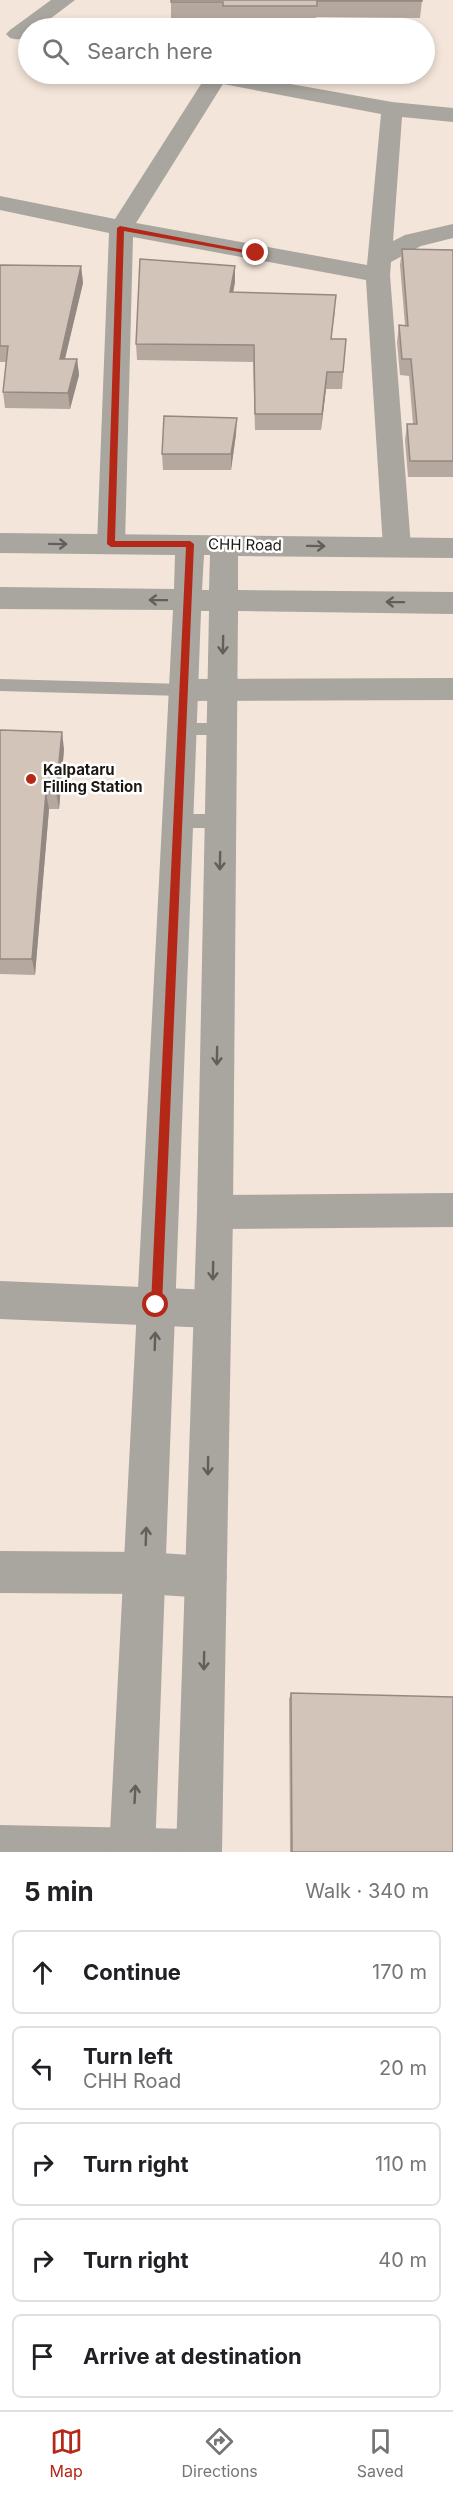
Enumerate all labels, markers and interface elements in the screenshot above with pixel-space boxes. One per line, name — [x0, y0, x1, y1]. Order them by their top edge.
search box — [18, 18, 435, 84]
icon: search — [39, 35, 72, 68]
text: Search here — [87, 38, 213, 64]
route end — [242, 239, 268, 265]
street label: CHH Road — [208, 534, 282, 555]
one-way arrow — [48, 538, 68, 550]
one-way arrow — [306, 540, 326, 552]
one-way arrow — [148, 594, 168, 606]
one-way arrow — [385, 596, 405, 608]
one-way arrow — [217, 634, 229, 654]
place label: Kalpataru Filling Station — [43, 760, 143, 796]
marker: Kalpataru Filling Station — [24, 772, 38, 786]
one-way arrow — [214, 850, 226, 870]
one-way arrow — [211, 1045, 223, 1065]
one-way arrow — [208, 1260, 219, 1280]
route start — [142, 1291, 168, 1317]
one-way arrow — [149, 1332, 160, 1351]
one-way arrow — [203, 1455, 214, 1475]
one-way arrow — [141, 1526, 152, 1546]
one-way arrow — [198, 1650, 209, 1670]
one-way arrow — [129, 1784, 140, 1804]
text: 5 min — [24, 1876, 94, 1907]
text: Walk · 340 m — [305, 1879, 429, 1903]
icon: ahead — [26, 1956, 59, 1989]
text: Continue — [83, 1959, 181, 1985]
text: 170 m — [372, 1960, 427, 1984]
text: Turn left — [83, 2043, 173, 2069]
icon: left — [26, 2052, 59, 2085]
text: 20 m — [379, 2056, 427, 2080]
text: CHH Road — [83, 2069, 181, 2093]
icon: right — [26, 2148, 59, 2181]
text: Turn right — [83, 2151, 189, 2177]
text: 110 m — [375, 2152, 427, 2176]
icon: right — [26, 2244, 59, 2277]
text: Turn right — [83, 2247, 189, 2273]
text: 40 m — [378, 2248, 427, 2272]
icon: arrive — [26, 2340, 59, 2373]
text: Arrive at destination — [83, 2343, 302, 2369]
tab: Map — [49, 2425, 83, 2481]
tab: Directions — [182, 2425, 258, 2481]
tab: Saved — [357, 2425, 404, 2481]

